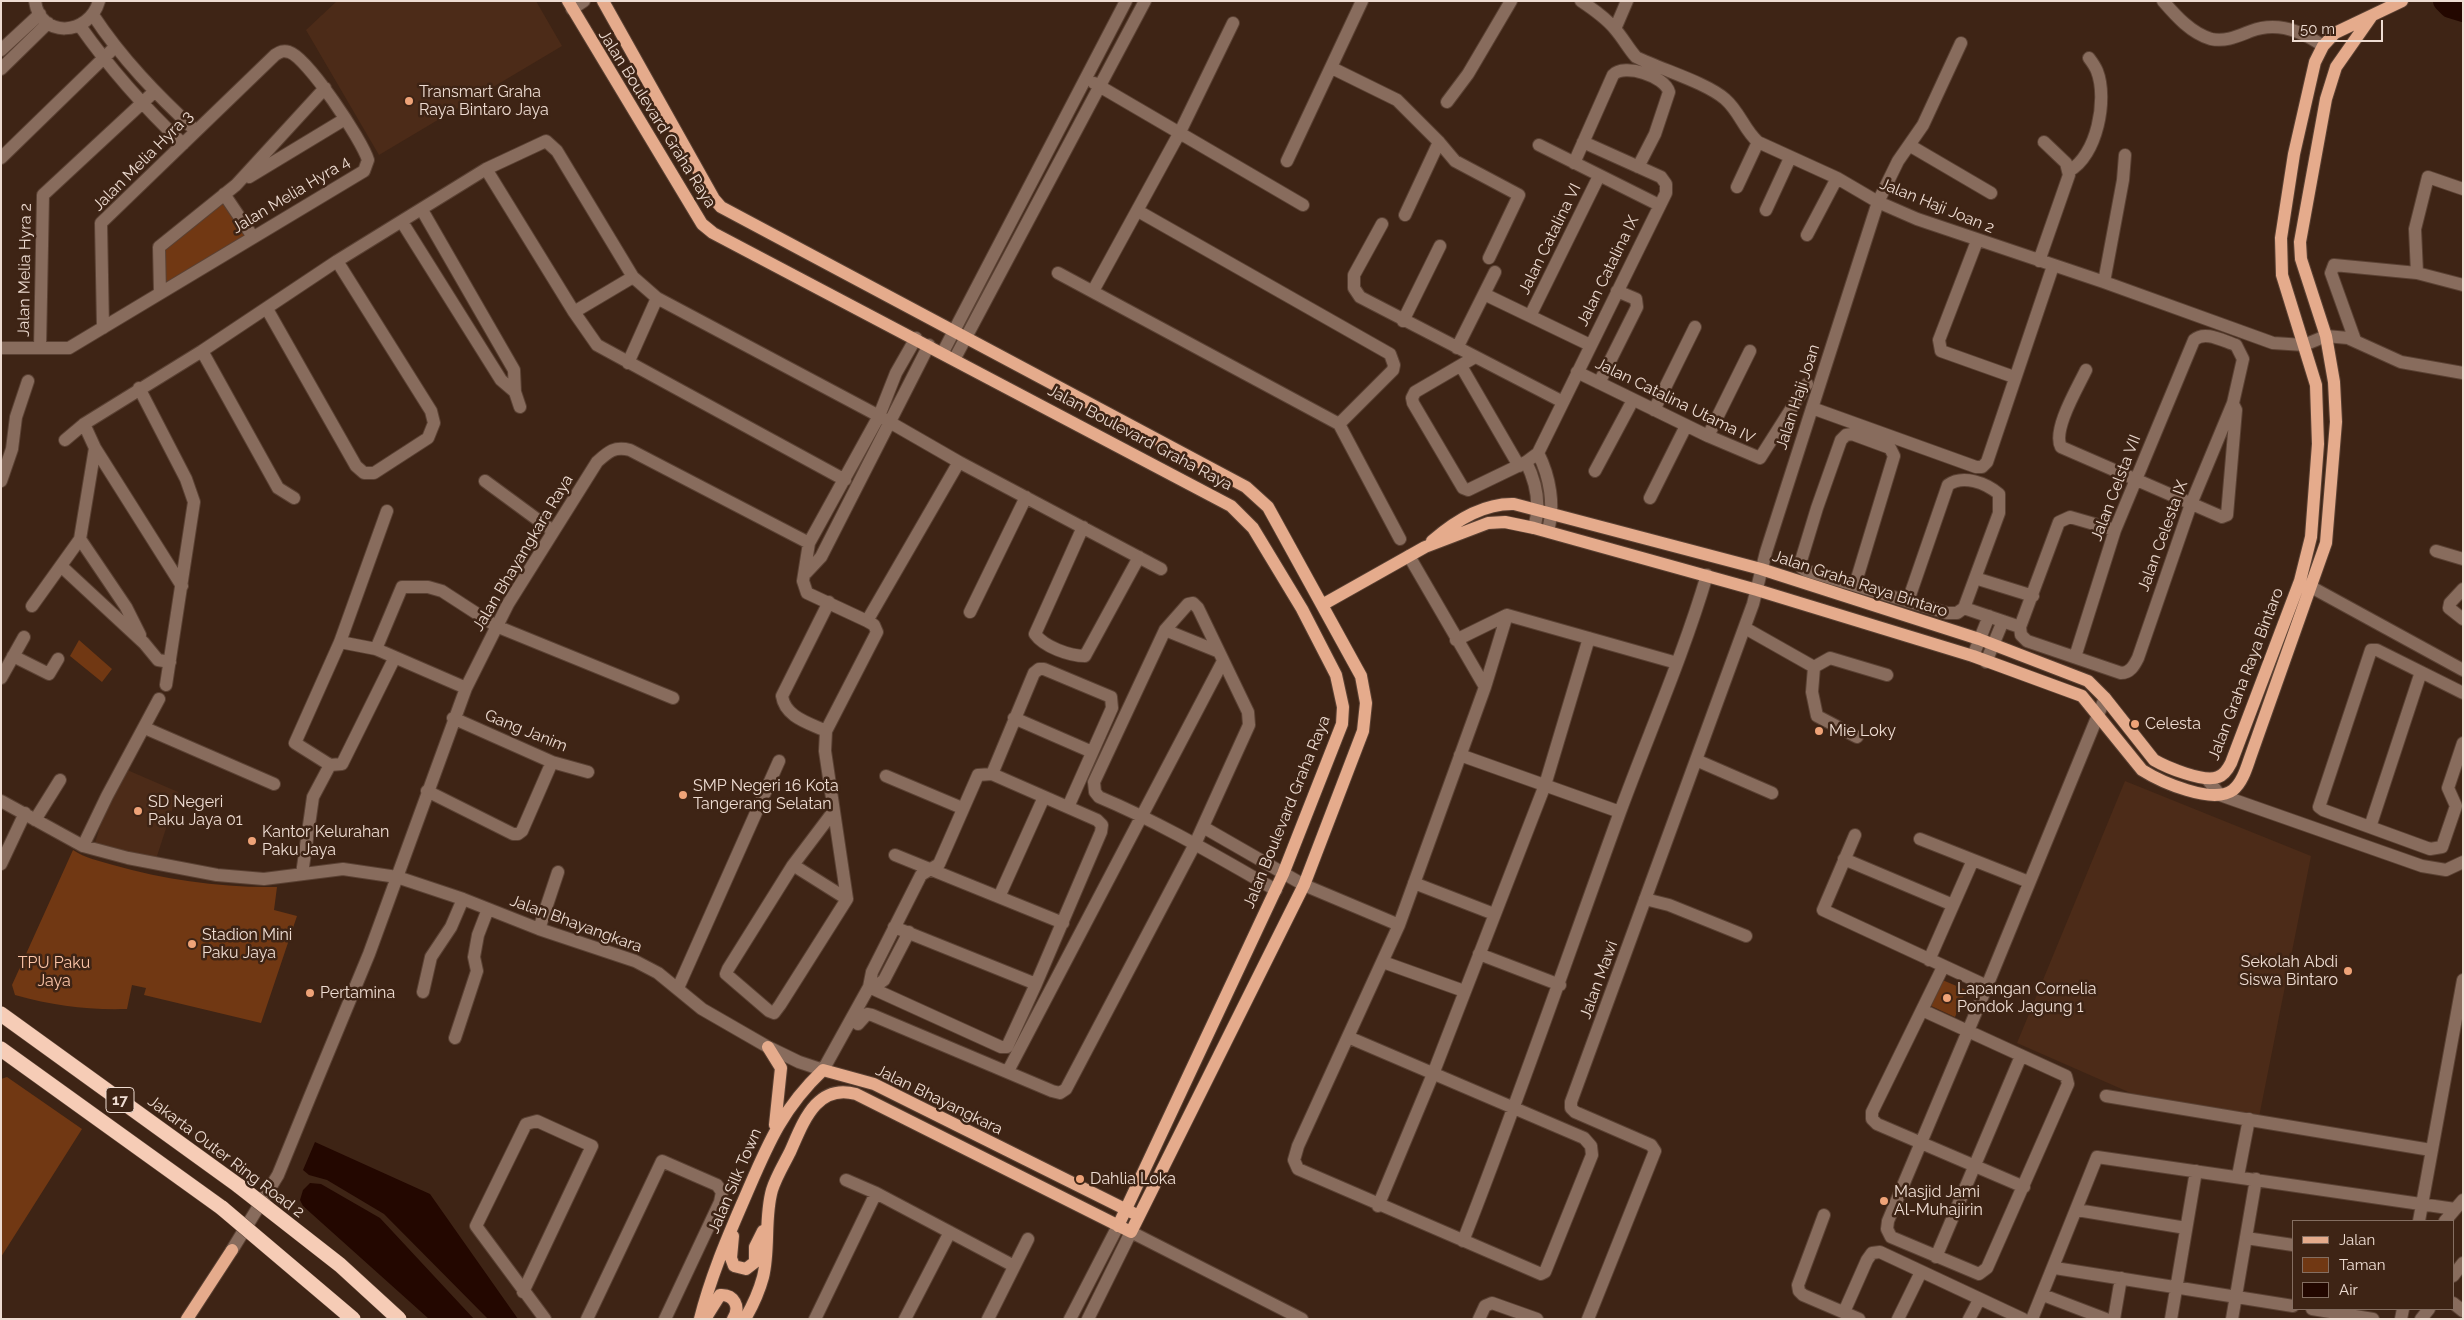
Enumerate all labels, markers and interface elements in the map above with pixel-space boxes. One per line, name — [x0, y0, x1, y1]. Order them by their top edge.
scale bar — [2294, 10, 2385, 42]
text: 50 m — [2300, 20, 2335, 38]
street label: Jalan Boulevard Graha Raya — [594, 26, 720, 212]
place label: Transmart Graha Raya Bintaro Jaya — [419, 82, 549, 120]
marker: Transmart Graha Raya Bintaro Jaya — [403, 95, 415, 107]
street label: Jalan Melia Hyra 3 — [89, 107, 197, 215]
street label: Jalan Melia Hyra 4 — [229, 152, 353, 238]
street label: Jalan Haji Joan 2 — [1877, 174, 1997, 238]
street label: Jalan Catalina VI — [1515, 180, 1585, 298]
street label: Jalan Melia Hyra 2 — [14, 203, 36, 337]
street label: Jalan Catalina IX — [1573, 213, 1643, 329]
street label: Jalan Haji Joan — [1772, 342, 1824, 452]
street label: Jalan Catalina Utama IV — [1592, 354, 1758, 448]
street label: Jalan Boulevard Graha Raya — [1044, 381, 1236, 495]
street label: Jalan Celsta VII — [2087, 432, 2145, 544]
street label: Jalan Bhayangkara Raya — [469, 471, 577, 635]
street label: Jalan Celesta IX — [2134, 478, 2192, 594]
street label: Jalan Graha Raya Bintaro — [1770, 547, 1950, 621]
street label: Jalan Graha Raya Bintaro — [2204, 585, 2288, 763]
street label: Gang Janim — [482, 706, 570, 756]
street label: Jalan Boulevard Graha Raya — [1239, 713, 1335, 911]
place label: Celesta — [2145, 714, 2201, 734]
marker: Celesta — [2129, 718, 2141, 730]
place label: Mie Loky — [1829, 721, 1896, 741]
marker: Mie Loky — [1813, 725, 1825, 737]
place label: SMP Negeri 16 Kota Tangerang Selatan — [693, 776, 839, 814]
marker: SMP Negeri 16 Kota Tangerang Selatan — [677, 789, 689, 801]
place label: SD Negeri Paku Jaya 01 — [148, 792, 243, 830]
marker: SD Negeri Paku Jaya 01 — [132, 805, 144, 817]
place label: Kantor Kelurahan Paku Jaya — [262, 822, 389, 860]
marker: Kantor Kelurahan Paku Jaya — [246, 835, 258, 847]
street label: Jalan Bhayangkara — [507, 891, 645, 957]
place label: Stadion Mini Paku Jaya — [202, 925, 292, 963]
marker: Stadion Mini Paku Jaya — [186, 938, 198, 950]
street label: Jalan Mawi — [1576, 938, 1622, 1022]
place label: Sekolah Abdi Siswa Bintaro — [2239, 952, 2338, 990]
park label: TPU Paku Jaya — [18, 953, 90, 991]
marker: Sekolah Abdi Siswa Bintaro — [2342, 965, 2354, 977]
place label: Lapangan Cornelia Pondok Jagung 1 — [1957, 979, 2096, 1017]
place label: Pertamina — [320, 983, 395, 1003]
marker: Pertamina — [304, 987, 316, 999]
marker: Lapangan Cornelia Pondok Jagung 1 — [1941, 992, 1953, 1004]
street label: Jalan Bhayangkara — [872, 1061, 1006, 1139]
road number: 17 — [106, 1088, 134, 1112]
street label: Jakarta Outer Ring Road 2 — [144, 1092, 308, 1222]
street label: Jalan Silk Town — [704, 1126, 766, 1236]
place label: Dahlia Loka — [1090, 1169, 1176, 1189]
marker: Dahlia Loka — [1074, 1173, 1086, 1185]
place label: Masjid Jami Al-Muhajirin — [1894, 1182, 1983, 1220]
marker: Masjid Jami Al-Muhajirin — [1878, 1195, 1890, 1207]
legend — [2292, 1220, 2454, 1310]
text: Jalan — [2339, 1231, 2375, 1249]
text: Taman — [2339, 1256, 2385, 1274]
text: Air — [2339, 1281, 2358, 1299]

